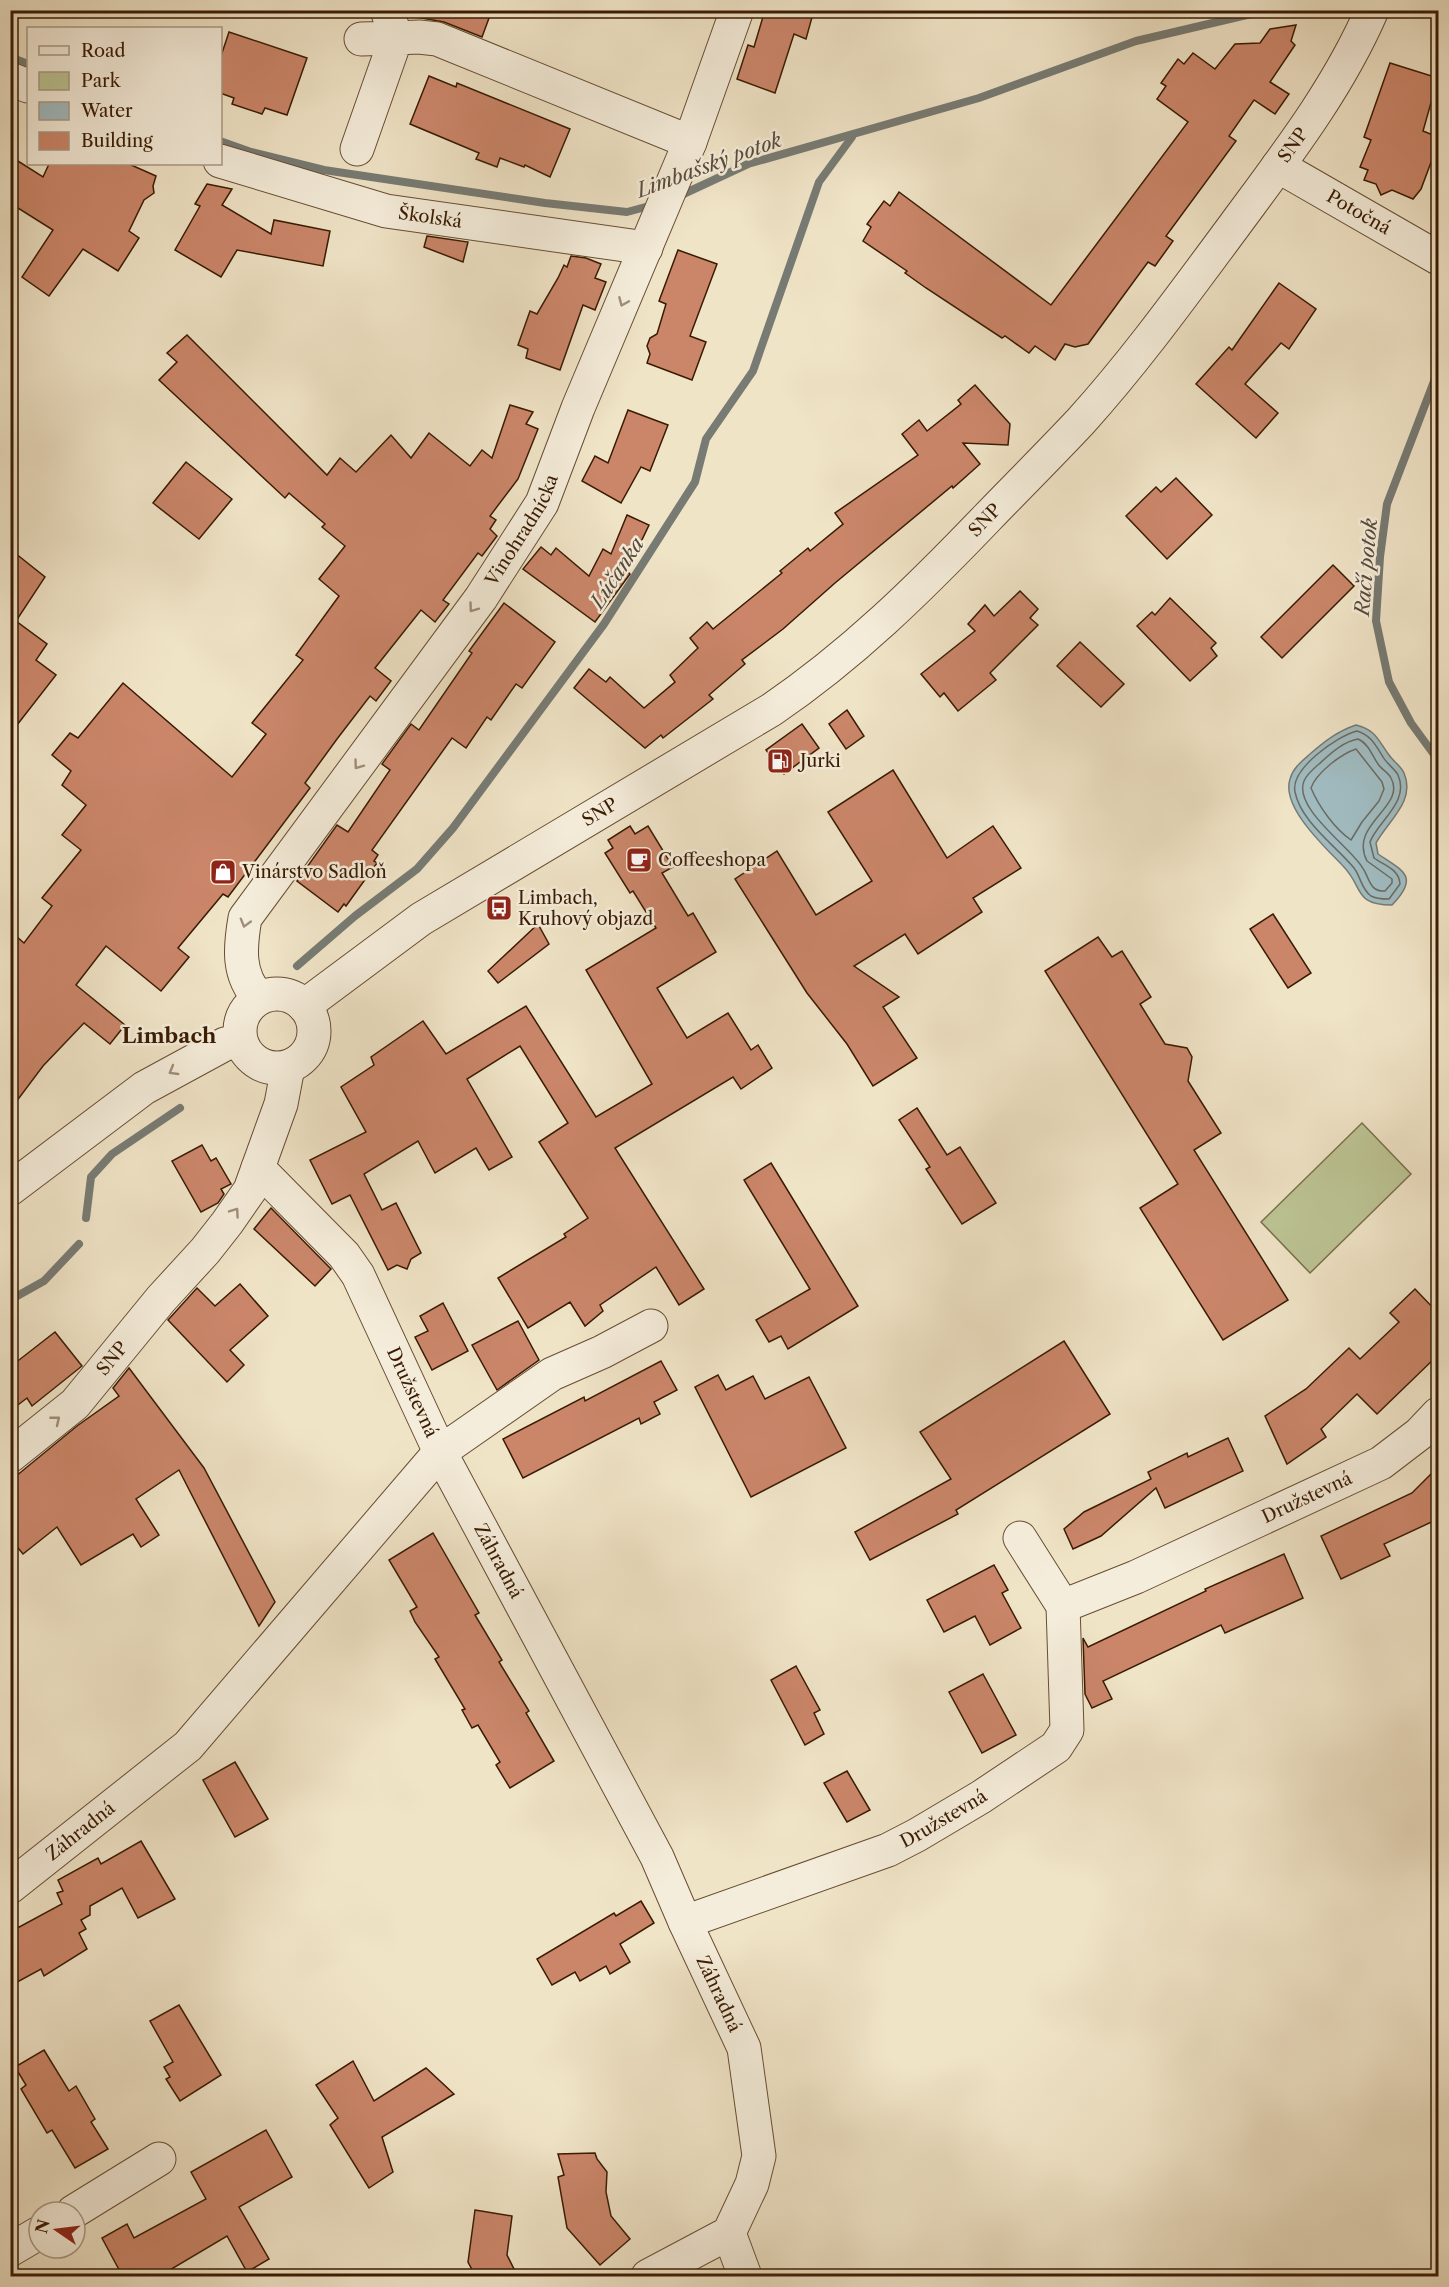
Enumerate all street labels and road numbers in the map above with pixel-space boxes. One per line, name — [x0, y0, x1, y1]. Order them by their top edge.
street label: SNP — [1273, 124, 1313, 167]
street label: Potočná — [1323, 185, 1395, 240]
street label: Školská — [397, 200, 464, 233]
street label: Vinohradnícka — [480, 471, 563, 591]
street label: SNP — [964, 499, 1006, 541]
street label: SNP — [578, 793, 622, 831]
street label: SNP — [92, 1337, 133, 1380]
street label: Družstevná — [382, 1344, 443, 1441]
street label: Družstevná — [1258, 1467, 1356, 1528]
street label: Záhradná — [469, 1520, 528, 1603]
street label: Družstevná — [896, 1785, 992, 1853]
street label: Záhradná — [42, 1797, 120, 1865]
street label: Záhradná — [691, 1952, 746, 2036]

